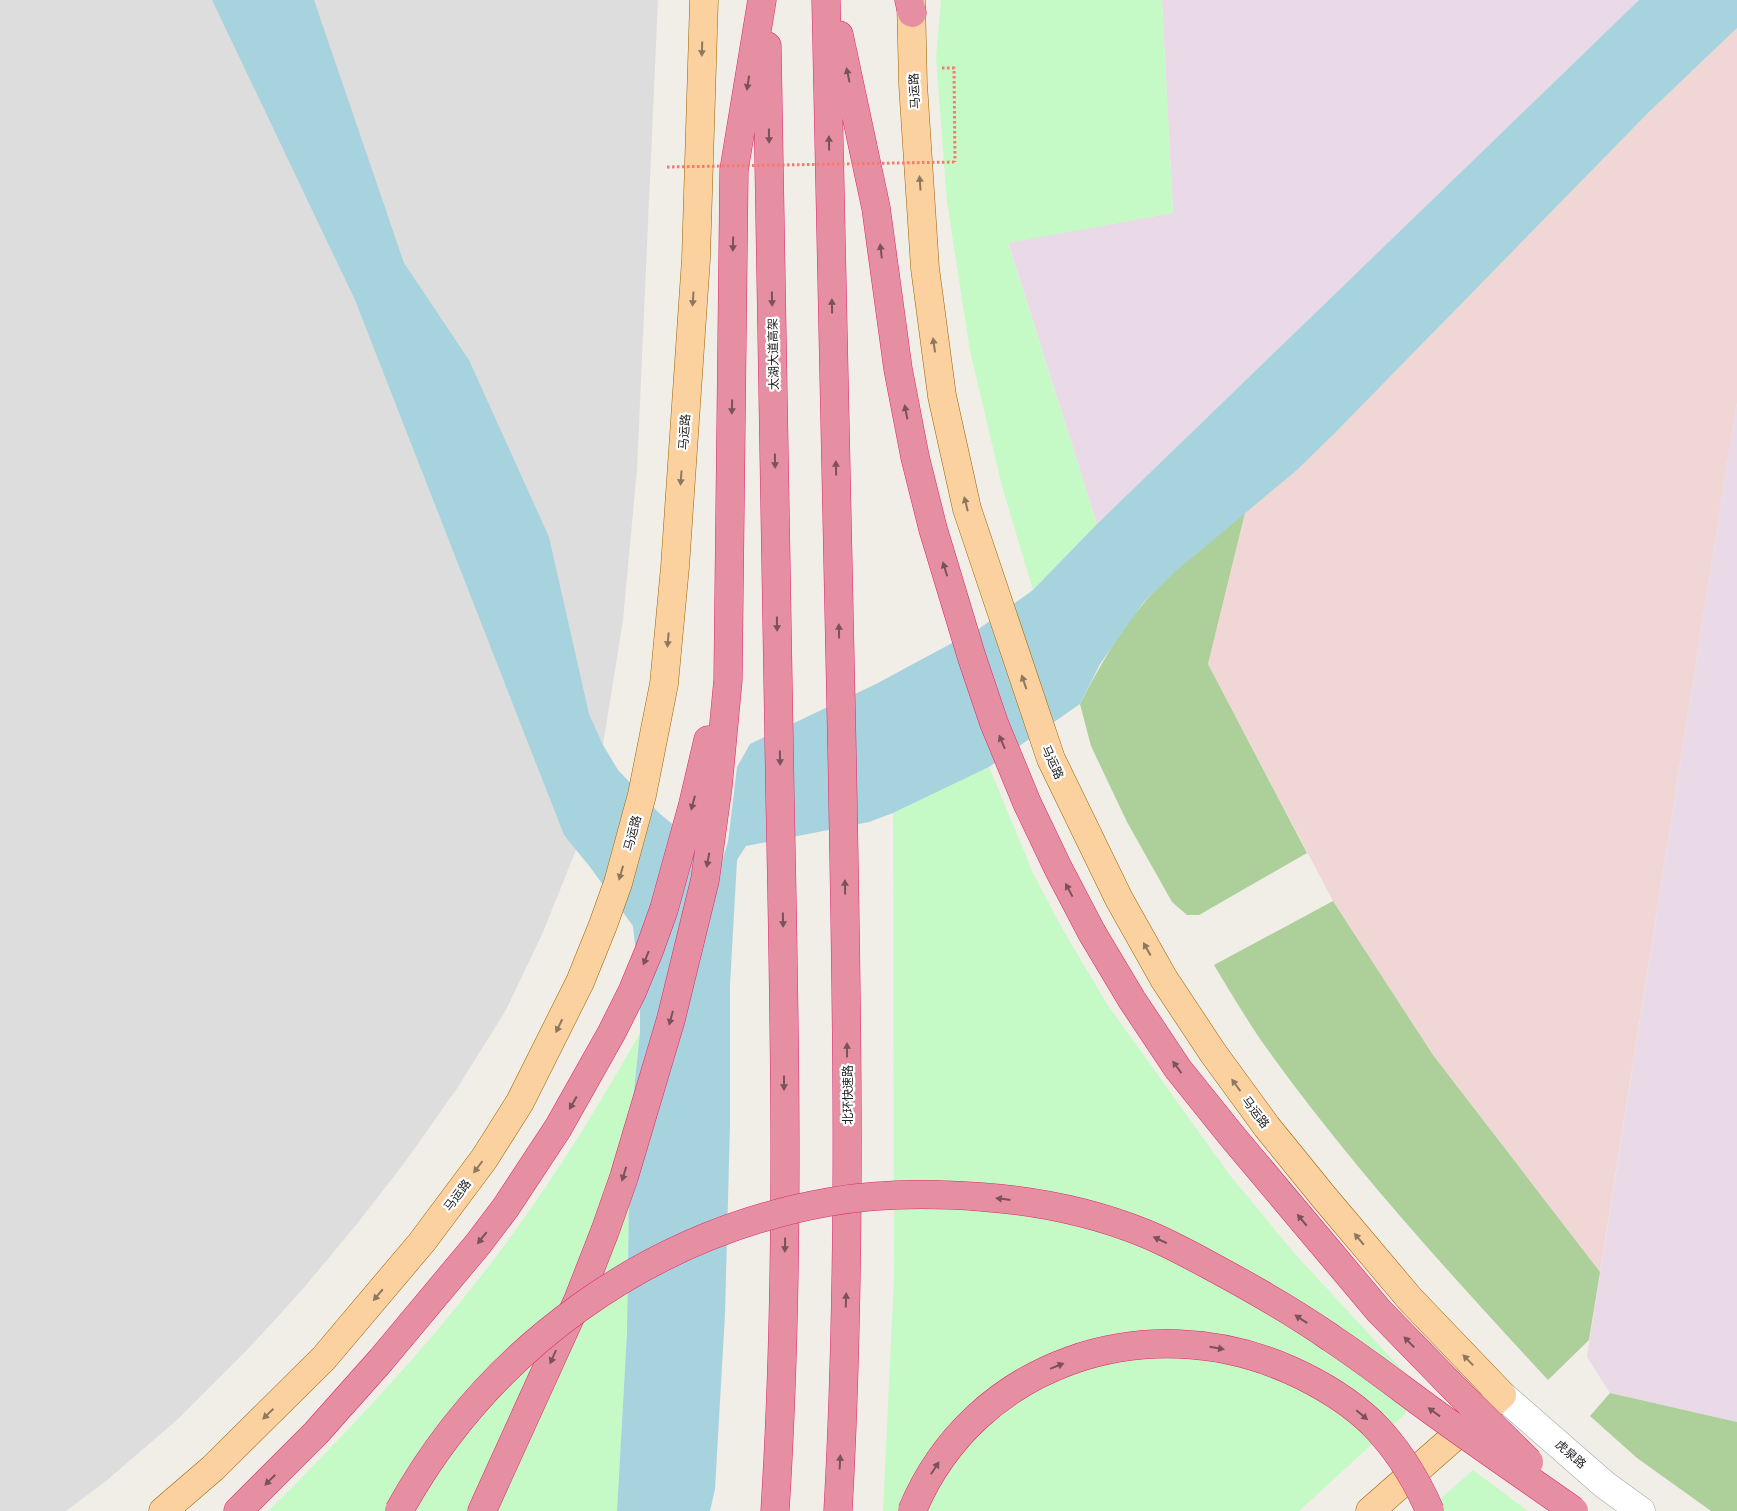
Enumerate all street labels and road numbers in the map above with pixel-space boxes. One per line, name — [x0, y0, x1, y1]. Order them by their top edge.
street label: 马运路 — [905, 73, 923, 109]
street label: 太湖大道高架 — [764, 318, 782, 390]
street label: 马运路 — [674, 413, 694, 451]
street label: 马运路 — [1038, 742, 1068, 782]
street label: 马运路 — [619, 813, 645, 853]
street label: 北环快速路 — [839, 1065, 856, 1125]
street label: 马运路 — [1238, 1093, 1274, 1131]
street label: 马运路 — [439, 1176, 475, 1214]
street label: 虎泉路 — [1552, 1436, 1590, 1472]

